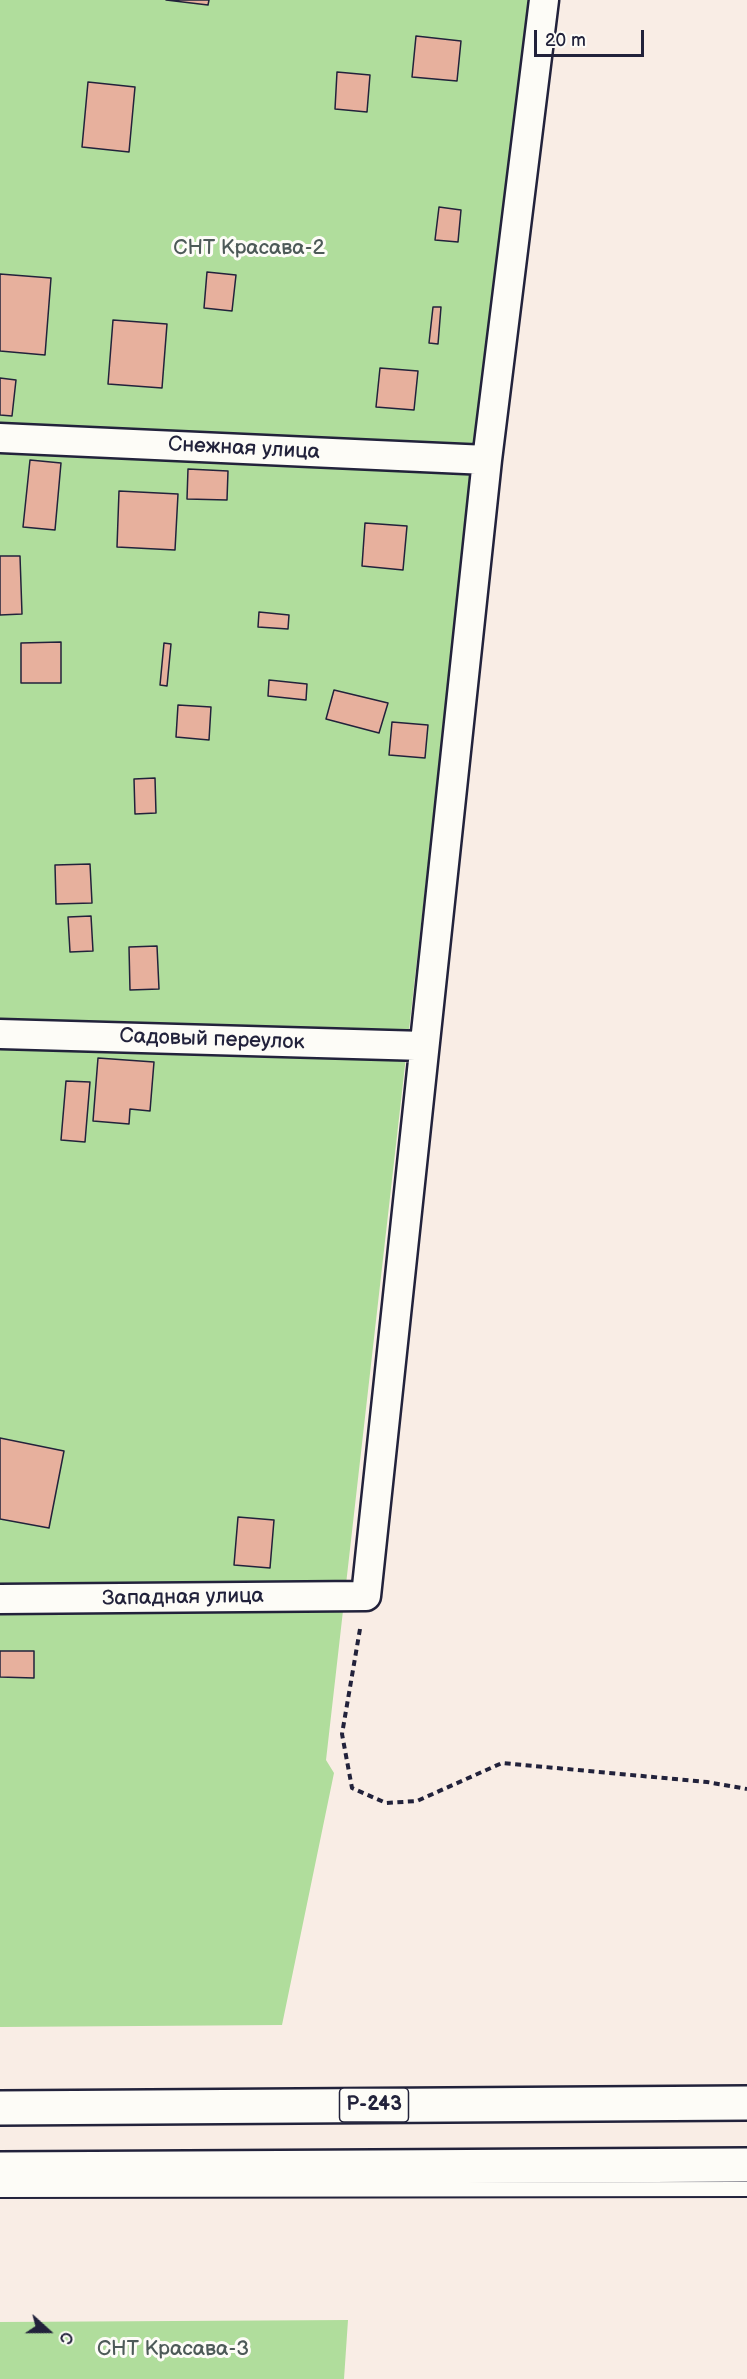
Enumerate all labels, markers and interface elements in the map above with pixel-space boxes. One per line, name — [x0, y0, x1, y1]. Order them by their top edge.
scale bar — [537, 18, 646, 56]
text: 20 m — [545, 30, 586, 51]
park label: СНТ Красава-2 — [173, 236, 325, 262]
street label: Снежная улица — [167, 432, 321, 466]
street label: Садовый переулок — [119, 1024, 305, 1056]
street label: Западная улица — [102, 1584, 264, 1612]
road number: Р-243 — [340, 2088, 409, 2122]
north arrow — [18, 2301, 78, 2361]
text: С — [54, 2329, 76, 2346]
park label: СНТ Красава-3 — [97, 2337, 249, 2363]

